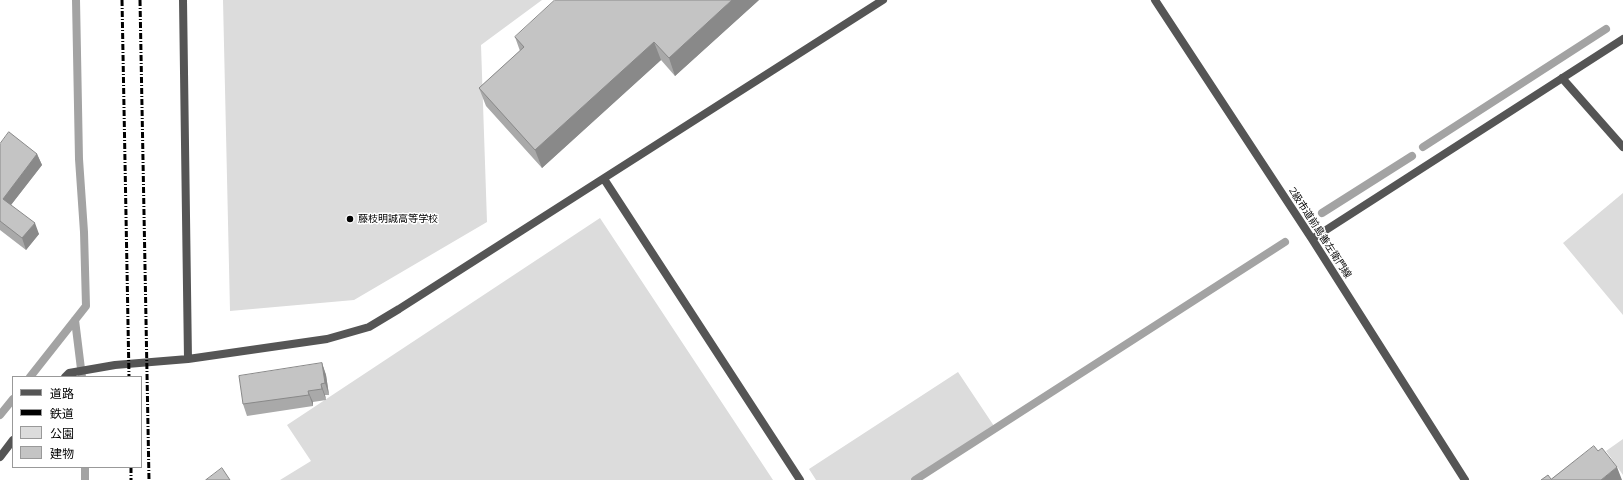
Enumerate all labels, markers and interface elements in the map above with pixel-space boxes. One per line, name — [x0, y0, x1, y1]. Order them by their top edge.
street label: 2級市道前島善左衛門線 — [1286, 185, 1354, 281]
place label: 藤枝明誠高等学校 — [358, 213, 438, 225]
marker: 藤枝明誠高等学校 — [345, 214, 355, 224]
legend — [12, 376, 142, 468]
text: 道路 — [50, 386, 74, 401]
text: 鉄道 — [50, 406, 74, 421]
text: 公園 — [50, 426, 74, 441]
text: 建物 — [50, 446, 74, 461]

